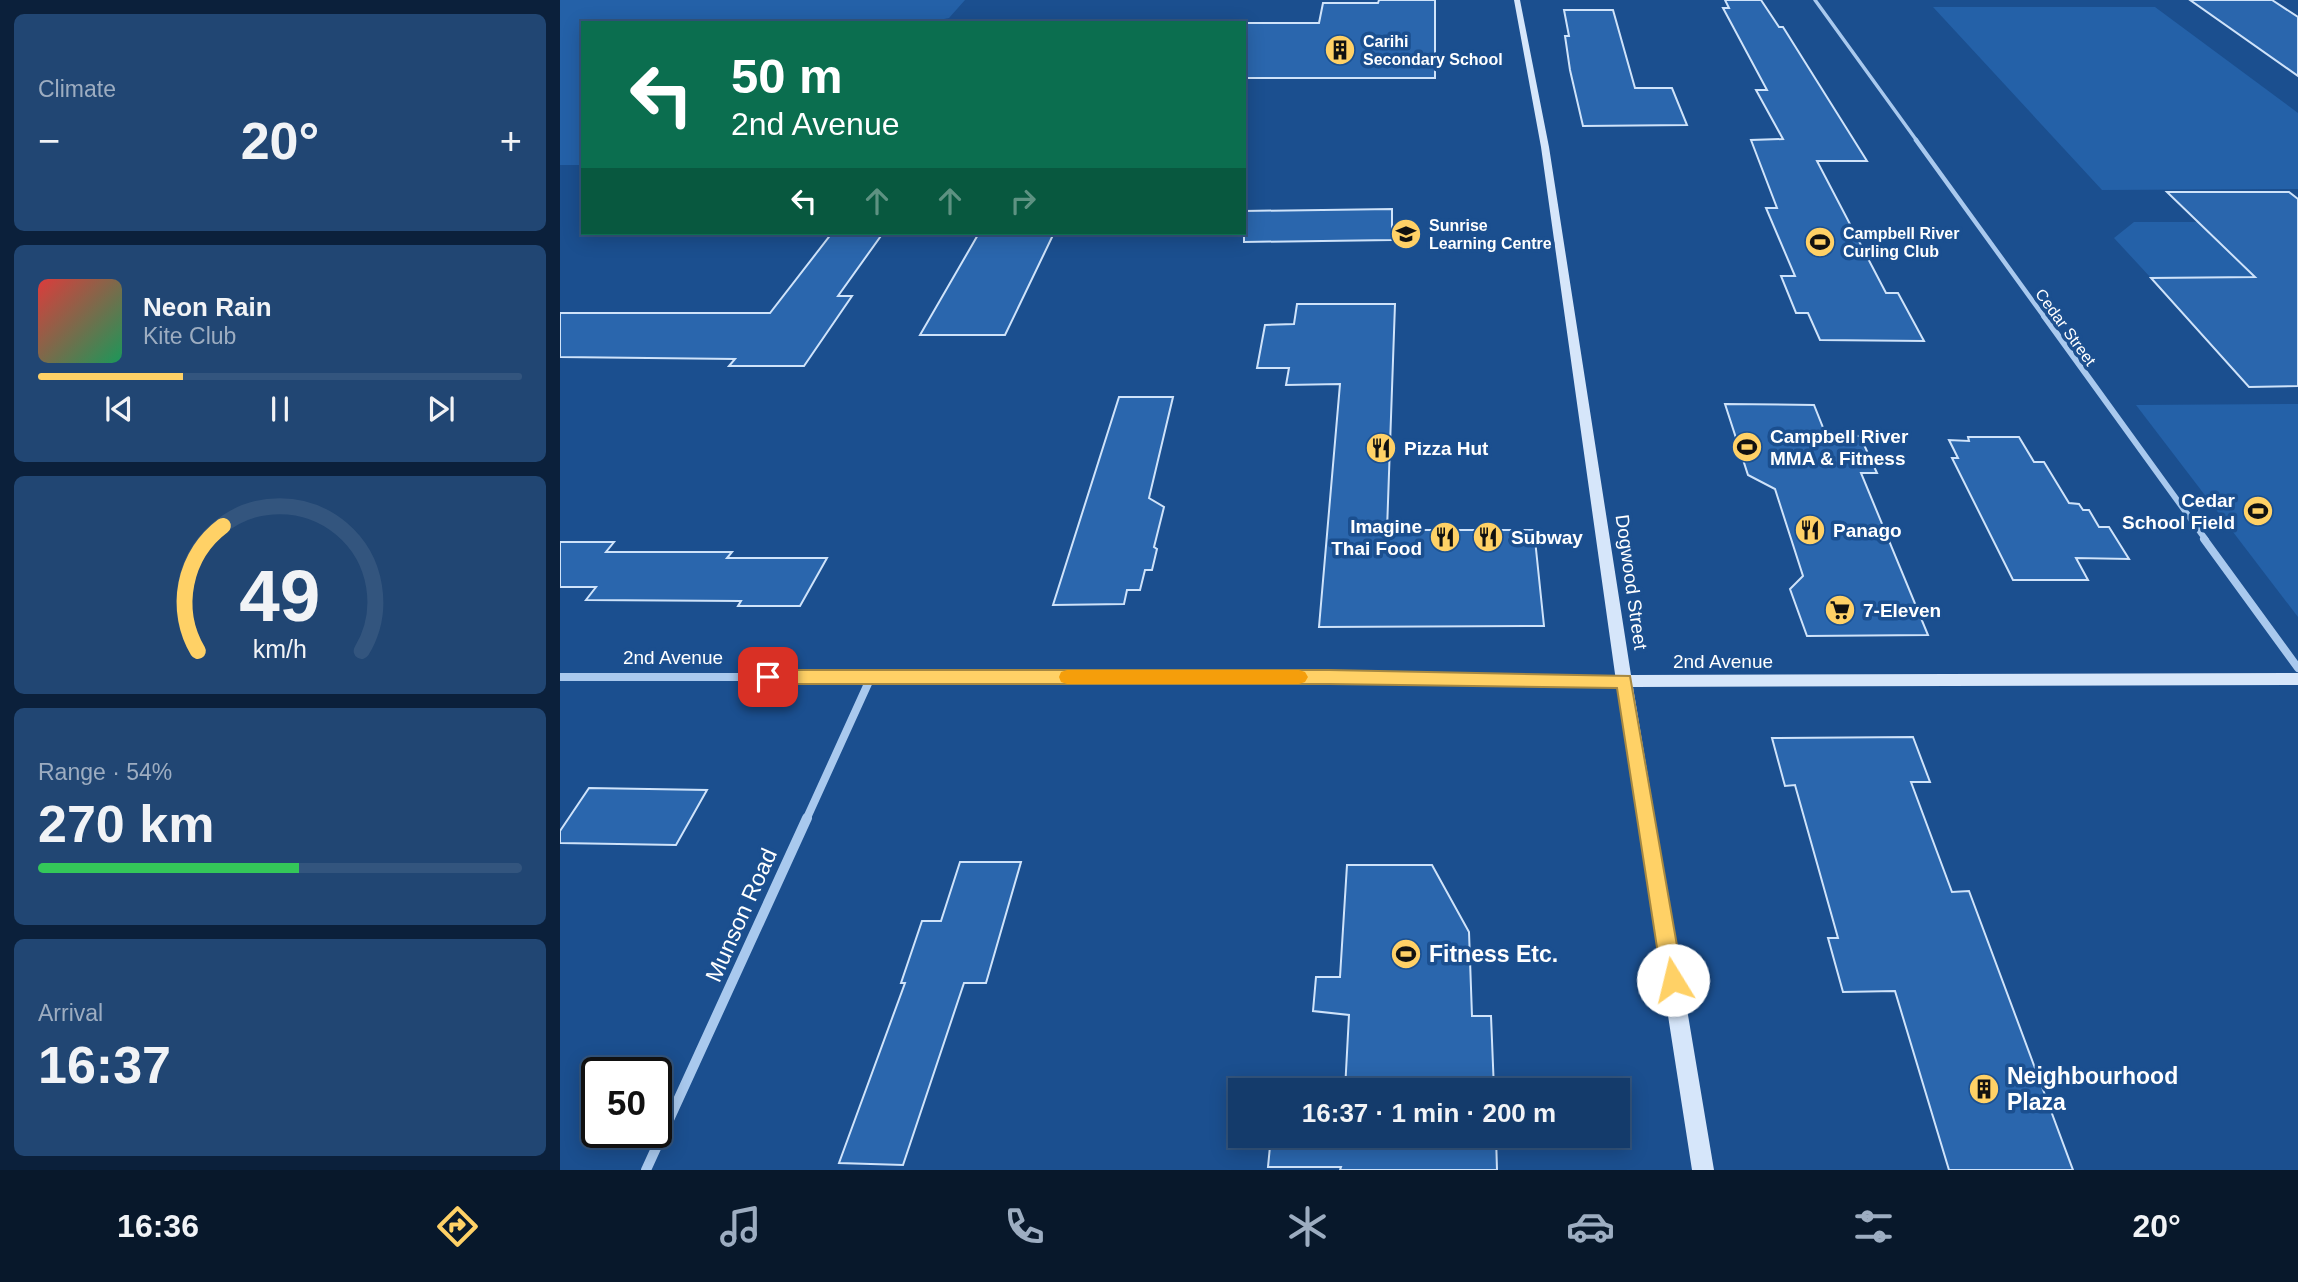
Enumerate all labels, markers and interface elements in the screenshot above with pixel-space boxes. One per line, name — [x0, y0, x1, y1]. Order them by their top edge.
building icon: Carihi Secondary School — [1323, 33, 1357, 67]
place label: Carihi Secondary School — [1363, 33, 1503, 68]
icon: left — [616, 49, 707, 140]
text: 50 m — [731, 49, 843, 103]
text: Climate — [38, 76, 116, 102]
text: 2nd Avenue — [731, 106, 899, 142]
text: 20° — [241, 112, 319, 170]
text: − — [38, 120, 60, 162]
text: + — [500, 120, 522, 162]
icon: left — [785, 182, 823, 220]
icon: ahead — [858, 182, 896, 220]
icon: ahead — [931, 182, 969, 220]
icon: right — [1004, 182, 1042, 220]
school or university icon: Sunrise Learning Centre — [1389, 217, 1423, 251]
place label: Sunrise Learning Centre — [1429, 217, 1552, 252]
sports icon: Campbell River Curling Club — [1803, 225, 1837, 259]
place label: Campbell River Curling Club — [1843, 225, 1959, 260]
street label: Cedar Street — [2032, 286, 2099, 369]
text: Neon Rain — [143, 292, 272, 322]
text: Kite Club — [143, 323, 236, 349]
icon: previous — [100, 390, 138, 428]
icon: pause — [261, 390, 299, 428]
icon: next — [422, 390, 460, 428]
place label: Campbell River MMA & Fitness — [1770, 426, 1909, 469]
sports icon: Campbell River MMA & Fitness — [1730, 430, 1764, 464]
restaurant icon: Pizza Hut — [1364, 431, 1398, 465]
place label: Pizza Hut — [1404, 438, 1489, 459]
place label: Cedar School Field — [2122, 490, 2236, 533]
sports icon: Cedar School Field — [2241, 494, 2275, 528]
street label: Dogwood Street — [1612, 513, 1651, 652]
restaurant icon: Panago — [1793, 513, 1827, 547]
place label: Imagine Thai Food — [1331, 516, 1422, 559]
restaurant icon: Imagine Thai Food — [1428, 520, 1462, 554]
restaurant icon: Subway — [1471, 520, 1505, 554]
place label: Panago — [1833, 520, 1902, 541]
place label: Subway — [1511, 527, 1583, 548]
text: 49 — [240, 555, 320, 636]
supermarket icon: 7-Eleven — [1823, 593, 1857, 627]
place label: 7-Eleven — [1863, 600, 1941, 621]
text: km/h — [253, 635, 307, 663]
street label: 2nd Avenue — [623, 647, 723, 668]
pin — [738, 647, 798, 707]
street label: 2nd Avenue — [1673, 651, 1773, 672]
icon: arrive — [749, 658, 787, 696]
text: Range · 54% — [38, 759, 172, 785]
text: 270 km — [38, 795, 214, 853]
street label: Munson Road — [700, 844, 782, 986]
sports icon: Fitness Etc. — [1389, 937, 1423, 971]
place label: Fitness Etc. — [1429, 941, 1558, 967]
position arrow — [1636, 943, 1710, 1017]
text: Arrival — [38, 1000, 103, 1026]
text: 16:37 — [38, 1036, 171, 1094]
speed limit sign: 50 — [581, 1057, 672, 1148]
place label: Neighbourhood Plaza — [2007, 1063, 2178, 1115]
building icon: Neighbourhood Plaza — [1967, 1072, 2001, 1106]
text: 16:37 · 1 min · 200 m — [1302, 1098, 1556, 1128]
icon: directions — [433, 1202, 482, 1251]
icon: music — [716, 1202, 765, 1251]
icon: phone — [1000, 1202, 1049, 1251]
icon: climate — [1283, 1202, 1332, 1251]
icon: car — [1566, 1202, 1615, 1251]
icon: filters — [1849, 1202, 1898, 1251]
text: 16:36 — [117, 1208, 199, 1244]
text: 20° — [2132, 1208, 2181, 1244]

